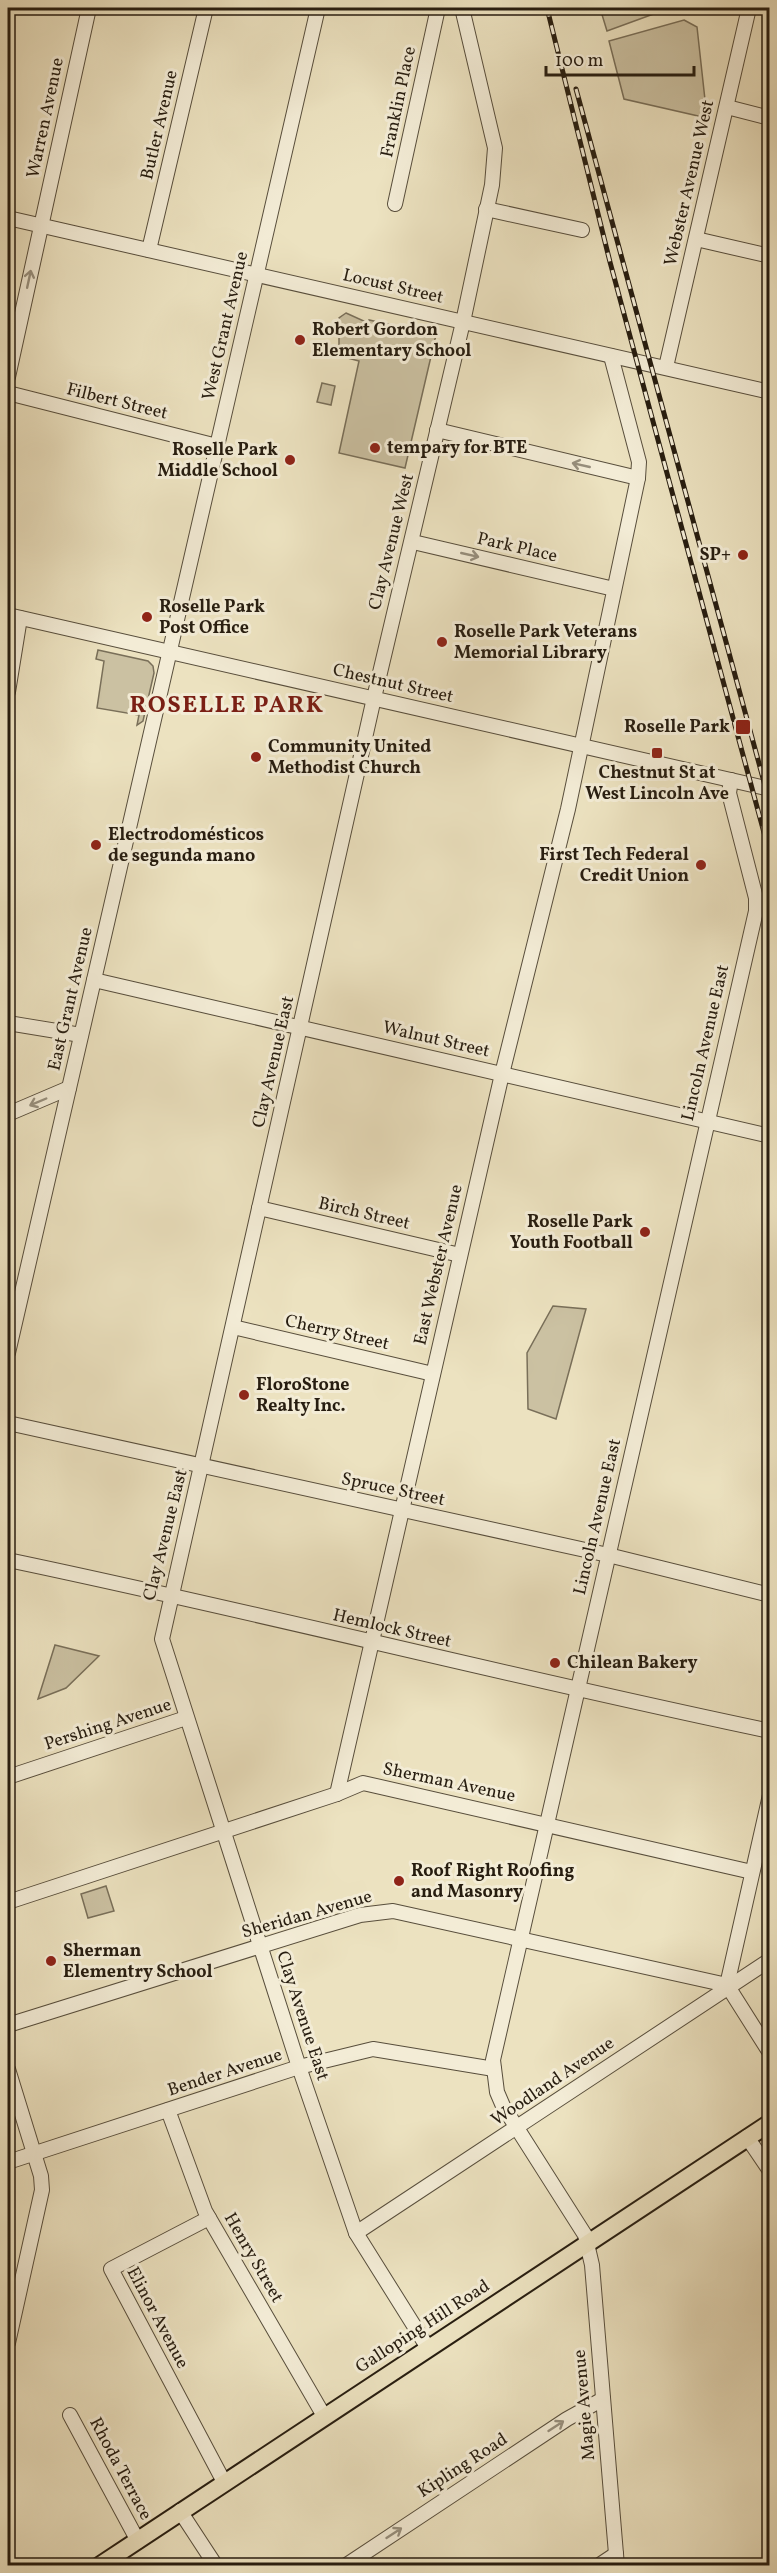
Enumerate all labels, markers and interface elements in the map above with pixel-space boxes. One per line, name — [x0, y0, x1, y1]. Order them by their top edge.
scale bar — [546, 39, 694, 77]
street label: Franklin Place — [375, 44, 423, 160]
text: 100 m — [555, 49, 604, 74]
street label: Warren Avenue — [21, 55, 71, 181]
street label: Butler Avenue — [135, 68, 185, 182]
street label: Webster Avenue West — [659, 98, 721, 268]
street label: West Grant Avenue — [197, 249, 255, 403]
street label: Locust Street — [340, 263, 446, 311]
one-way arrow — [24, 270, 35, 289]
place label: Robert Gordon Elementary School — [312, 318, 472, 364]
marker: Robert Gordon Elementary School — [293, 333, 307, 347]
street label: Filbert Street — [64, 377, 170, 427]
place label: tempary for BTE — [387, 436, 527, 461]
place label: Roselle Park Middle School — [157, 438, 278, 484]
marker: tempary for BTE — [368, 441, 382, 455]
marker: Roselle Park Middle School — [283, 453, 297, 467]
one-way arrow — [572, 458, 591, 470]
street label: Clay Avenue West — [363, 471, 421, 613]
street label: Park Place — [474, 527, 560, 569]
place label: SP+ — [700, 543, 731, 568]
marker: SP+ — [736, 548, 750, 562]
one-way arrow — [459, 550, 479, 561]
place label: Roselle Park Post Office — [159, 595, 265, 641]
marker: Roselle Park Post Office — [140, 610, 154, 624]
place label: Roselle Park Veterans Memorial Library — [454, 620, 637, 666]
marker: Roselle Park Veterans Memorial Library — [435, 635, 449, 649]
street label: Chestnut Street — [330, 658, 456, 710]
district label: ROSELLE PARK — [129, 689, 325, 723]
place label: Roselle Park — [624, 715, 730, 740]
marker: Roselle Park — [734, 718, 752, 736]
place label: Community United Methodist Church — [268, 735, 431, 781]
marker: Chestnut St at West Lincoln Ave — [650, 746, 664, 760]
marker: Community United Methodist Church — [249, 750, 263, 764]
place label: Chestnut St at West Lincoln Ave — [585, 761, 729, 807]
place label: Electrodomésticos de segunda mano — [108, 823, 264, 869]
marker: Electrodomésticos de segunda mano — [89, 838, 103, 852]
place label: First Tech Federal Credit Union — [539, 843, 689, 889]
marker: First Tech Federal Credit Union — [694, 858, 708, 872]
street label: East Grant Avenue — [42, 925, 100, 1073]
street label: Lincoln Avenue East — [676, 962, 736, 1124]
street label: Clay Avenue East — [247, 994, 301, 1130]
street label: Walnut Street — [380, 1016, 492, 1064]
one-way arrow — [30, 1096, 48, 1108]
street label: East Webster Avenue — [408, 1182, 470, 1348]
street label: Birch Street — [316, 1191, 412, 1237]
place label: Roselle Park Youth Football — [510, 1210, 633, 1256]
marker: Roselle Park Youth Football — [638, 1225, 652, 1239]
street label: Cherry Street — [283, 1309, 391, 1357]
place label: FloroStone Realty Inc. — [256, 1373, 350, 1419]
marker: FloroStone Realty Inc. — [237, 1388, 251, 1402]
street label: Lincoln Avenue East — [568, 1436, 628, 1598]
street label: Clay Avenue East — [138, 1467, 194, 1603]
street label: Spruce Street — [339, 1467, 447, 1513]
street label: Hemlock Street — [330, 1603, 454, 1655]
place label: Chilean Bakery — [567, 1651, 698, 1676]
marker: Chilean Bakery — [548, 1656, 562, 1670]
street label: Pershing Avenue — [41, 1693, 175, 1757]
street label: Sherman Avenue — [380, 1757, 518, 1809]
place label: Roof Right Roofing and Masonry — [411, 1859, 574, 1905]
marker: Roof Right Roofing and Masonry — [392, 1874, 406, 1888]
street label: Sheridan Avenue — [239, 1884, 375, 1946]
place label: Sherman Elementry School — [63, 1939, 213, 1985]
street label: Clay Avenue East — [269, 1948, 335, 2084]
marker: Sherman Elementry School — [44, 1954, 58, 1968]
street label: Woodland Avenue — [486, 2031, 620, 2133]
street label: Bender Avenue — [164, 2043, 286, 2103]
street label: Henry Street — [217, 2208, 289, 2308]
street label: Elinor Avenue — [120, 2263, 194, 2373]
street label: Galloping Hill Road — [351, 2274, 495, 2380]
street label: Magie Avenue — [568, 2348, 602, 2462]
street label: Rhoda Terrace — [82, 2413, 158, 2525]
one-way arrow — [548, 2419, 565, 2432]
street label: Kipling Road — [413, 2428, 513, 2504]
one-way arrow — [385, 2527, 401, 2539]

